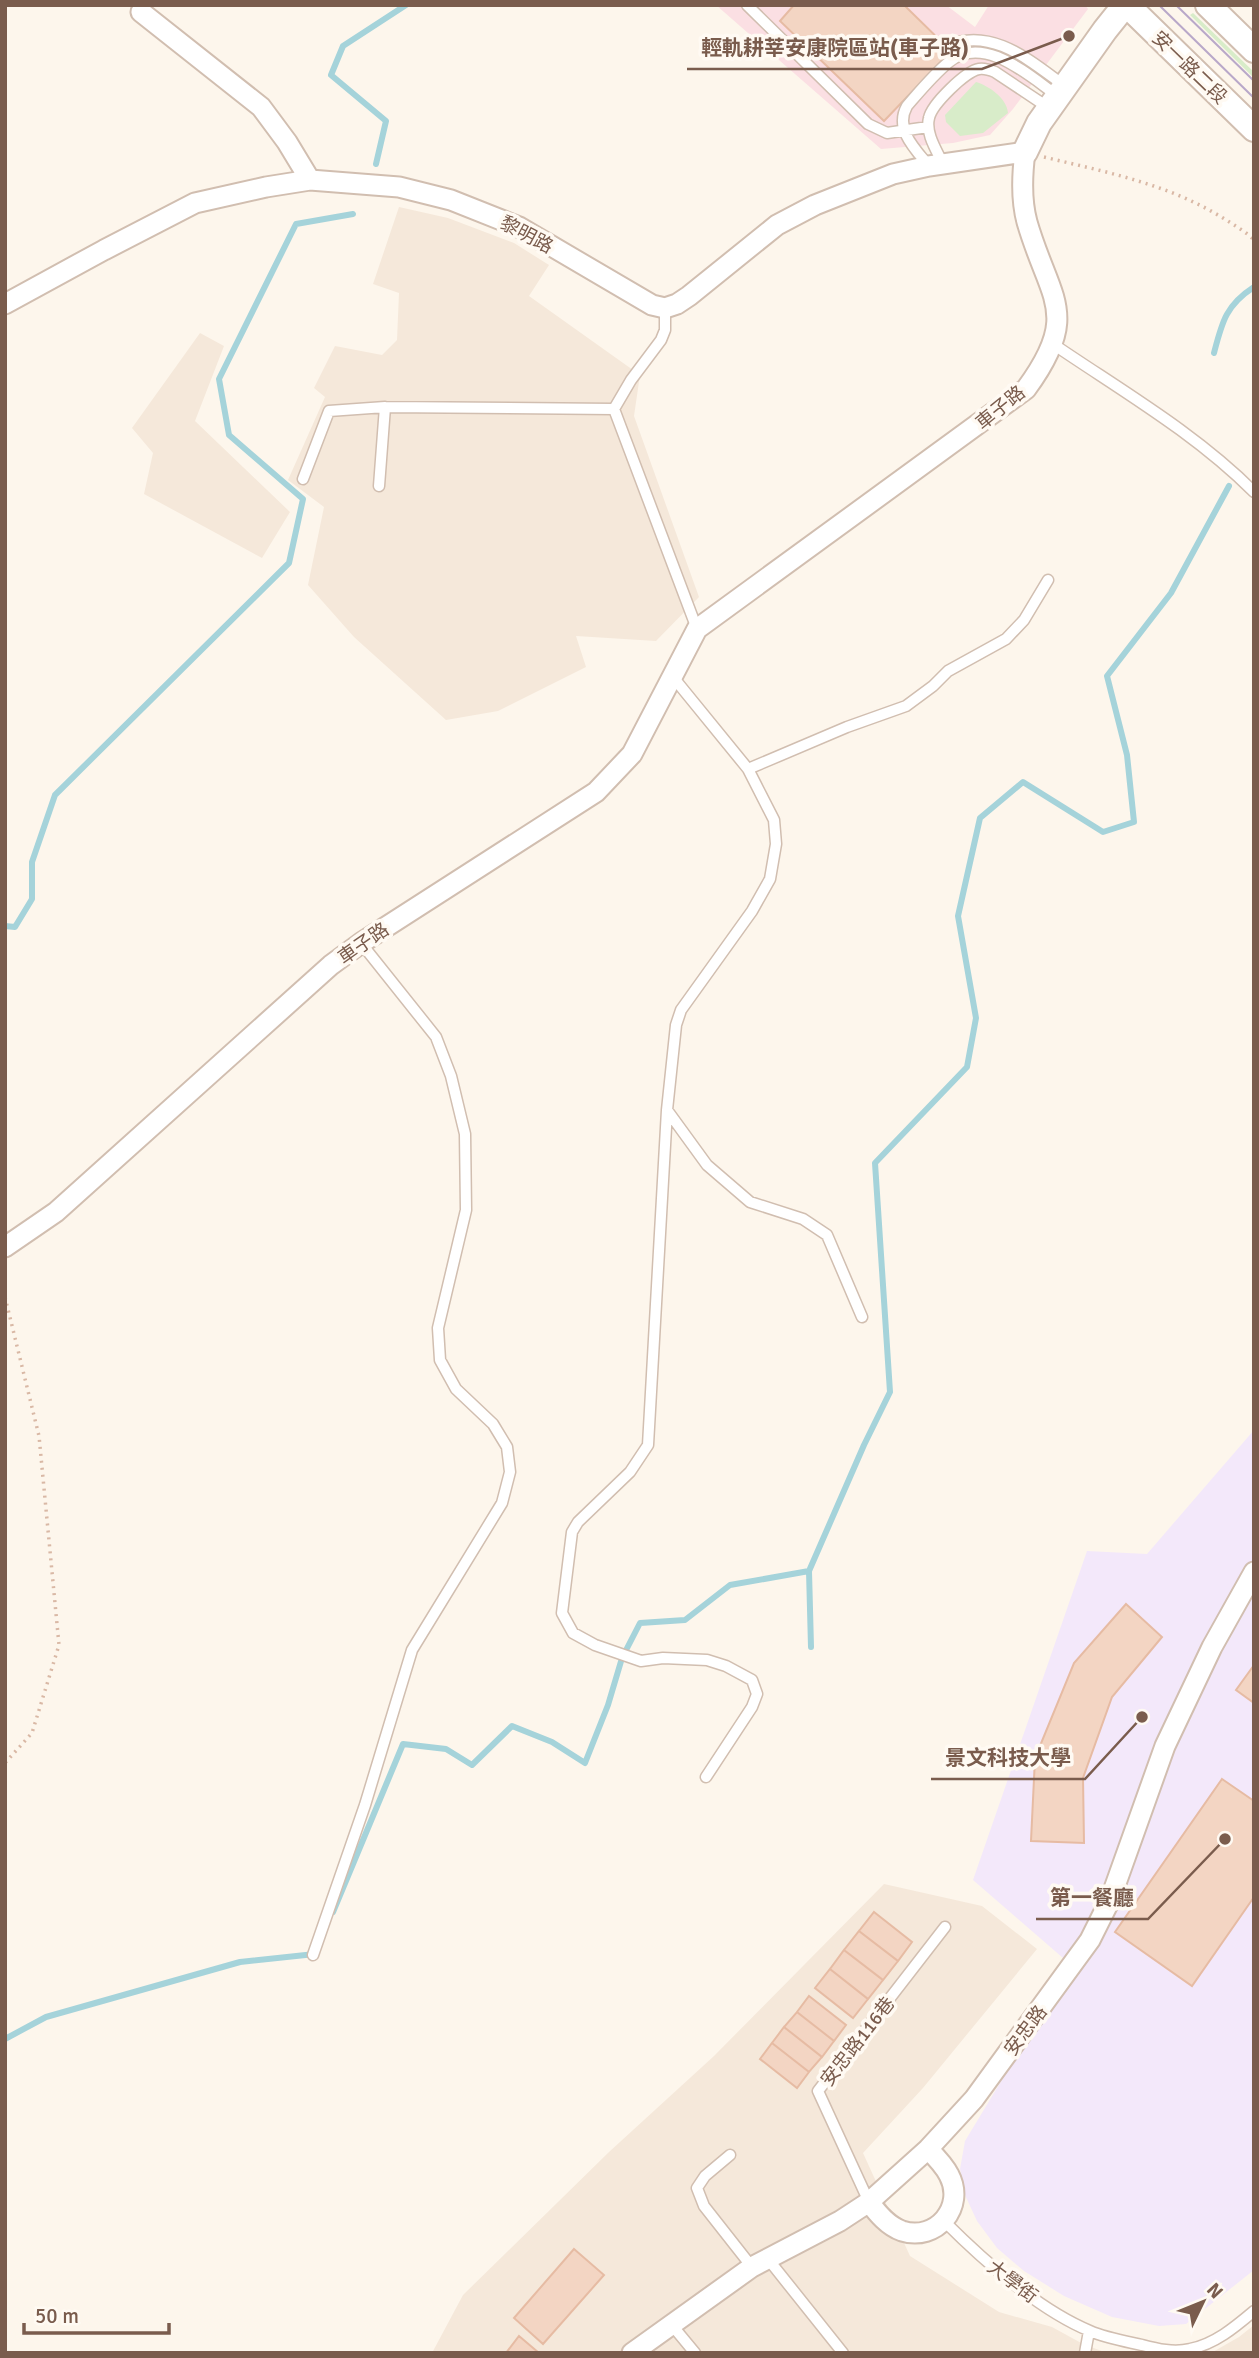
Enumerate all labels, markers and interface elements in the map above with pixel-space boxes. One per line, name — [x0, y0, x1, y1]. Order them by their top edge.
street label: 安一路二段 — [1147, 26, 1232, 109]
callout: 輕軌耕莘安康院區站(車子路) — [687, 27, 982, 69]
text: 輕軌耕莘安康院區站(車子路) — [701, 35, 969, 61]
street label: 黎明路 — [496, 211, 557, 259]
street label: 車子路 — [971, 381, 1030, 435]
street label: 車子路 — [333, 918, 394, 970]
callout: 景文科技大學 — [931, 1737, 1085, 1779]
text: 景文科技大學 — [945, 1745, 1071, 1771]
callout: 第一餐廳 — [1036, 1877, 1148, 1919]
text: 第一餐廳 — [1050, 1885, 1134, 1911]
street label: 安忠路116巷 — [815, 1992, 900, 2091]
street label: 安忠路 — [999, 2001, 1053, 2061]
street label: 大學街 — [982, 2255, 1042, 2309]
north arrow — [1168, 2267, 1238, 2337]
text: N — [1201, 2278, 1228, 2304]
scale bar — [24, 2292, 170, 2336]
text: 50 m — [35, 2303, 79, 2329]

